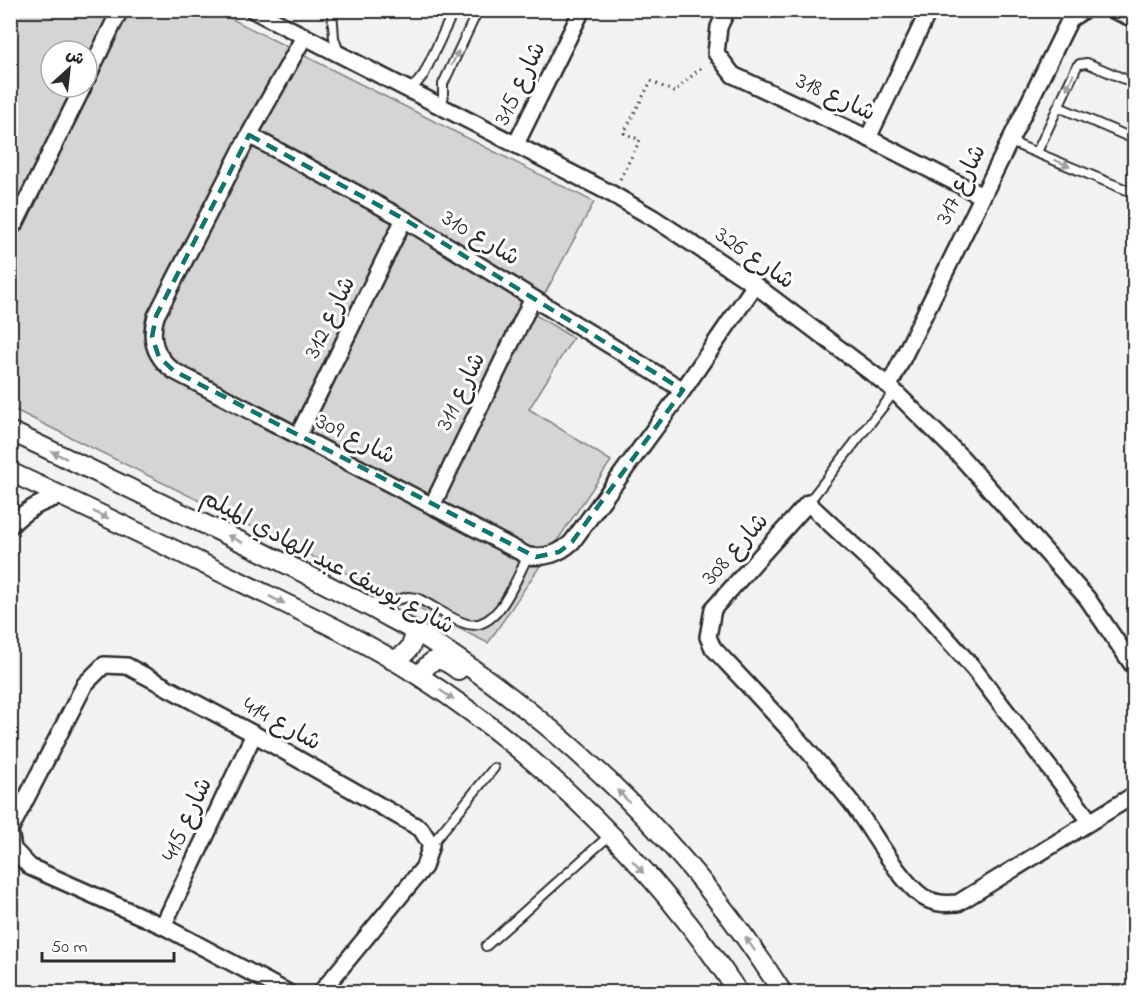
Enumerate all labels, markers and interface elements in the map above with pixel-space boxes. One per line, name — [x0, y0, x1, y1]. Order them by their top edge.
street label: شارع 315 — [486, 36, 556, 132]
north arrow — [39, 39, 99, 99]
text: ش — [62, 43, 88, 72]
one-way arrow — [451, 49, 460, 66]
street label: شارع 318 — [789, 64, 881, 132]
one-way arrow — [1065, 73, 1075, 91]
street label: شارع 317 — [928, 139, 996, 231]
one-way arrow — [1054, 158, 1072, 168]
street label: شارع 310 — [434, 202, 526, 276]
street label: شارع 326 — [707, 219, 801, 299]
street label: شارع 312 — [296, 271, 366, 365]
street label: شارع 311 — [428, 347, 496, 437]
street label: شارع 309 — [309, 405, 401, 475]
one-way arrow — [51, 450, 68, 459]
street label: شارع يوسف عبد الهادي الميلم — [194, 481, 460, 645]
street label: شارع 308 — [694, 506, 778, 594]
one-way arrow — [93, 510, 110, 519]
one-way arrow — [227, 535, 244, 544]
one-way arrow — [268, 595, 285, 604]
street label: شارع 414 — [235, 689, 327, 761]
one-way arrow — [438, 689, 454, 701]
street label: شارع 415 — [153, 772, 223, 868]
one-way arrow — [617, 789, 631, 803]
one-way arrow — [632, 859, 645, 875]
scale bar — [42, 925, 174, 963]
text: 50 m — [51, 935, 88, 961]
one-way arrow — [744, 936, 756, 952]

